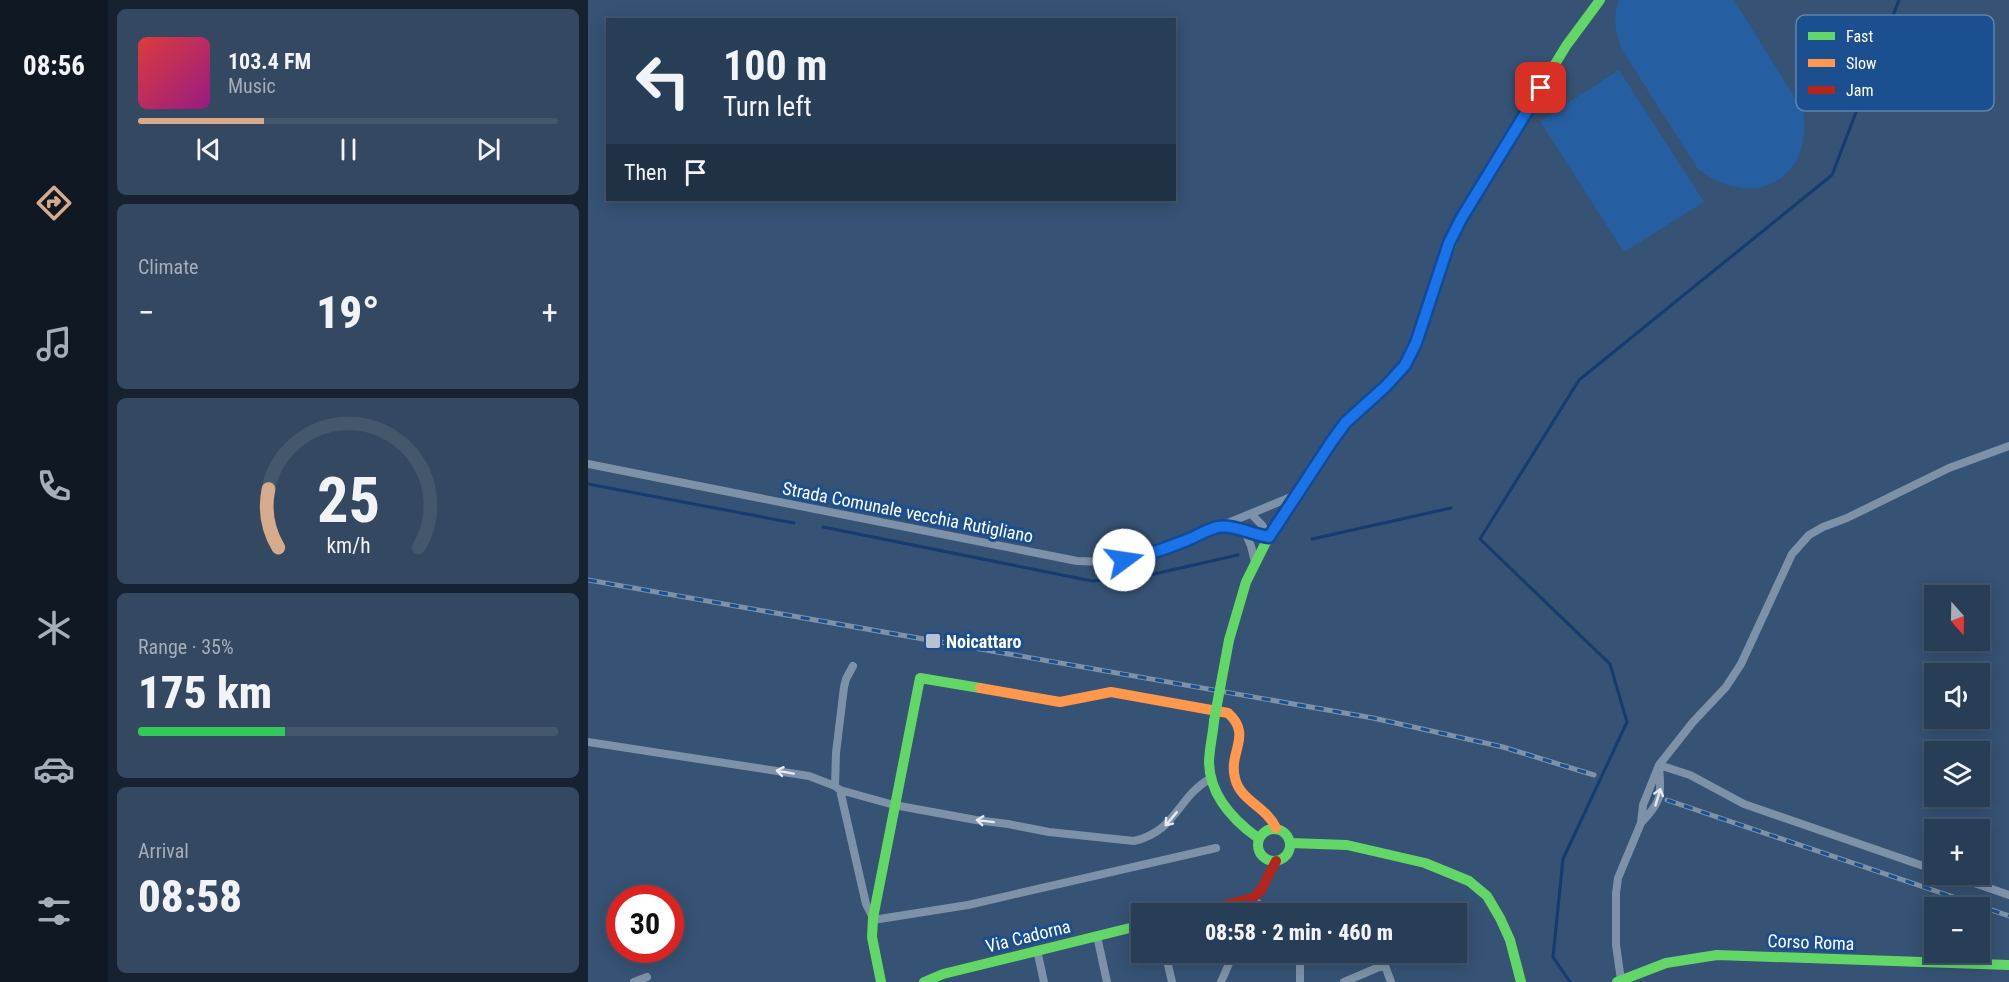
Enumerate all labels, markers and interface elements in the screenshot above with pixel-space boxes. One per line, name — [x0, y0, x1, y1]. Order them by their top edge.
legend — [1796, 15, 1994, 111]
text: Fast — [1846, 27, 1873, 46]
text: 100 m — [723, 41, 828, 90]
icon: left — [624, 42, 702, 120]
text: 103.4 FM — [228, 49, 311, 74]
text: 08:56 — [23, 50, 85, 82]
text: Slow — [1846, 54, 1876, 73]
pin — [1515, 62, 1566, 113]
icon: arrive — [1524, 71, 1557, 104]
text: Music — [228, 74, 276, 98]
text: Jam — [1846, 81, 1873, 100]
text: Turn left — [723, 91, 812, 123]
icon: previous — [192, 133, 225, 166]
icon: pause — [332, 133, 365, 166]
icon: next — [472, 133, 505, 166]
icon: arrive — [679, 156, 712, 189]
text: Then — [624, 160, 667, 185]
icon: directions — [33, 182, 75, 224]
text: Climate — [138, 255, 198, 279]
text: 19° — [316, 286, 380, 339]
text: − — [138, 293, 155, 332]
text: + — [542, 293, 558, 332]
icon: music — [33, 323, 75, 365]
text: 25 — [316, 464, 380, 537]
icon: phone — [33, 465, 75, 507]
street label: Strada Comunale vecchia Rutigliano — [781, 477, 1035, 547]
position arrow — [1092, 528, 1156, 592]
text: km/h — [326, 533, 370, 558]
north arrow — [1924, 585, 1990, 651]
map controls — [1924, 585, 1990, 963]
icon: climate — [33, 607, 75, 649]
place label: Noicattaro — [946, 631, 1021, 652]
marker: Noicattaro — [924, 632, 942, 650]
text: Range · 35% — [138, 635, 234, 659]
button: sound — [1924, 663, 1990, 729]
text: 175 km — [138, 666, 272, 719]
button: layers — [1924, 741, 1990, 807]
icon: car — [33, 748, 75, 790]
one-way arrow — [776, 766, 795, 777]
one-way arrow — [1653, 787, 1664, 806]
one-way arrow — [1164, 811, 1178, 826]
one-way arrow — [975, 815, 995, 826]
button: + — [1924, 819, 1990, 885]
text: Arrival — [138, 839, 189, 863]
text: 08:58 — [138, 870, 242, 923]
speed limit sign: 30 — [606, 885, 684, 963]
icon: filters — [33, 890, 75, 932]
button: − — [1924, 897, 1990, 963]
street label: Via Cadorna — [983, 915, 1073, 957]
text: 08:58 · 2 min · 460 m — [1205, 920, 1393, 945]
street label: Corso Roma — [1767, 930, 1855, 954]

